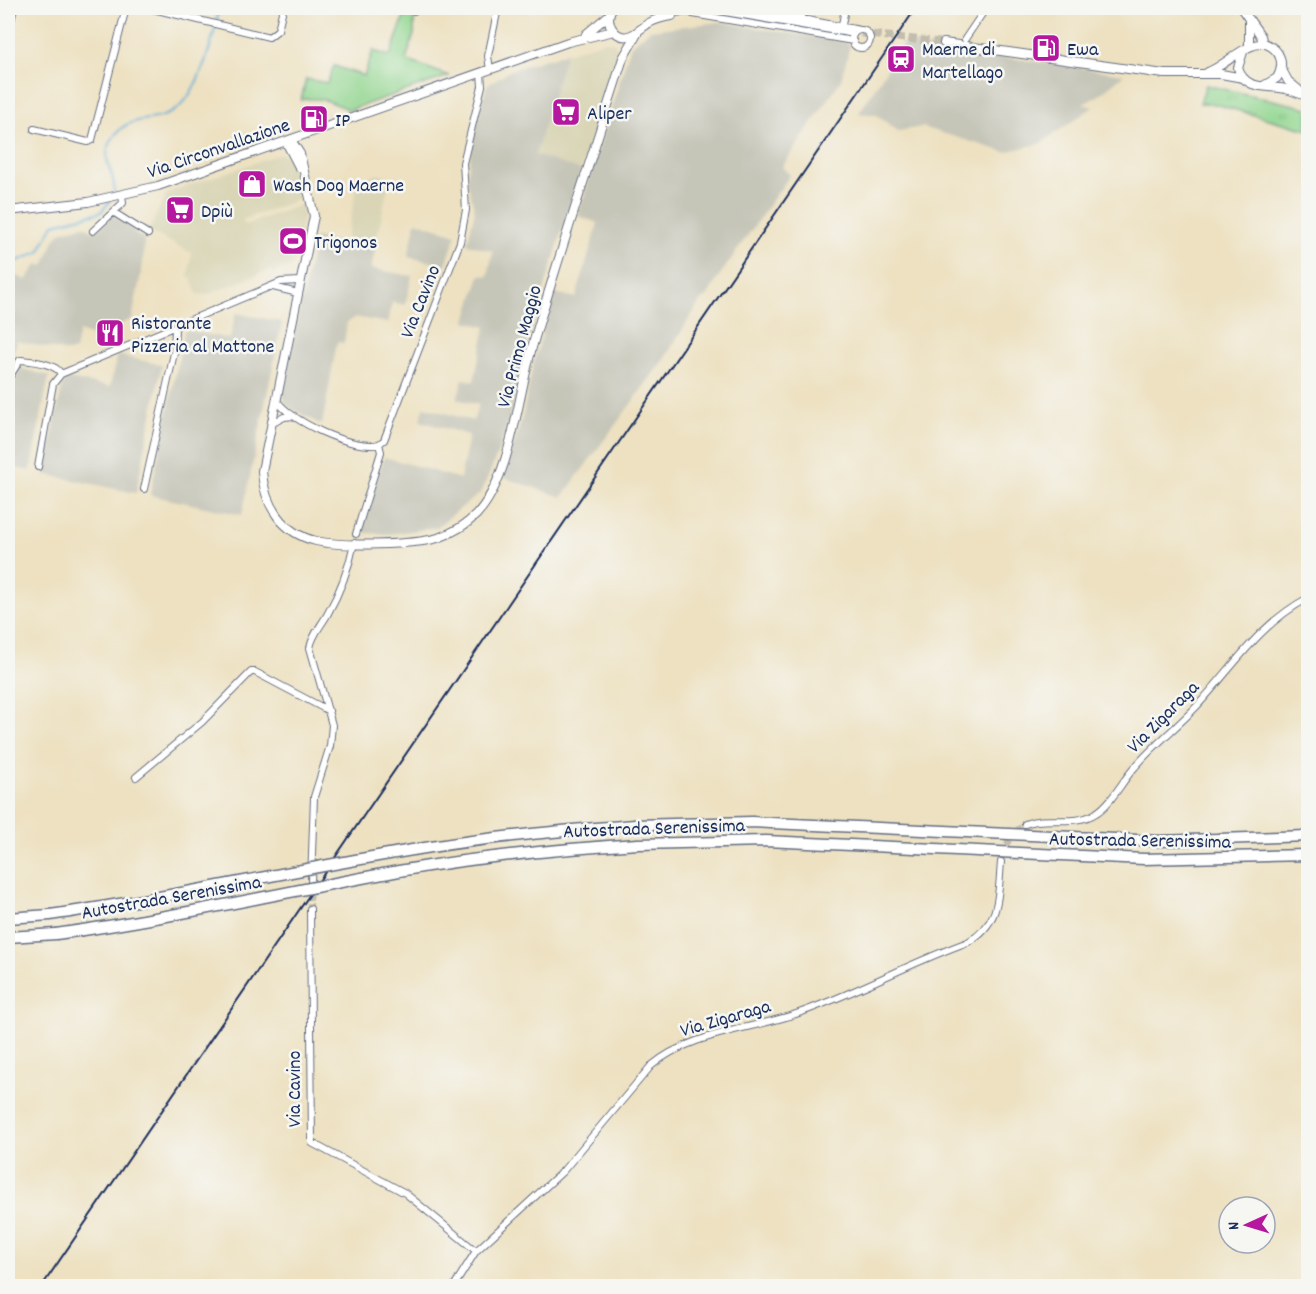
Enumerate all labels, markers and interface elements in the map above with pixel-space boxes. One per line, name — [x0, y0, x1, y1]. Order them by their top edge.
fuel station icon: Ewa — [1030, 32, 1062, 64]
place label: Maerne di Martellago — [922, 37, 1003, 88]
place label: Ewa — [1067, 37, 1099, 65]
station icon: Maerne di Martellago — [885, 43, 917, 75]
supermarket icon: Aliper — [550, 96, 582, 128]
place label: Aliper — [587, 101, 632, 129]
fuel station icon: IP — [298, 103, 330, 135]
place label: IP — [335, 108, 350, 136]
street label: Via Circonvallazione — [144, 112, 294, 187]
shop icon: Wash Dog Maerne — [236, 168, 268, 200]
place label: Wash Dog Maerne — [273, 173, 404, 201]
supermarket icon: Dpiù — [164, 194, 196, 226]
place label: Dpiù — [201, 199, 233, 227]
sports icon: Trigonos — [277, 225, 309, 257]
place label: Trigonos — [314, 230, 377, 258]
street label: Via Cavino — [394, 261, 449, 343]
street label: Via Primo Maggio — [491, 282, 551, 411]
place label: Ristorante Pizzeria al Mattone — [131, 311, 274, 362]
restaurant icon: Ristorante Pizzeria al Mattone — [94, 317, 126, 349]
street label: Via Zigaraga — [1121, 675, 1207, 761]
street label: Autostrada Serenissima — [563, 813, 746, 847]
street label: Autostrada Serenissima — [1049, 826, 1232, 858]
street label: Autostrada Serenissima — [79, 869, 264, 929]
street label: Via Zigaraga — [677, 993, 775, 1046]
street label: Via Cavino — [282, 1051, 310, 1127]
north arrow — [1217, 1195, 1277, 1255]
text: N — [1223, 1221, 1246, 1231]

